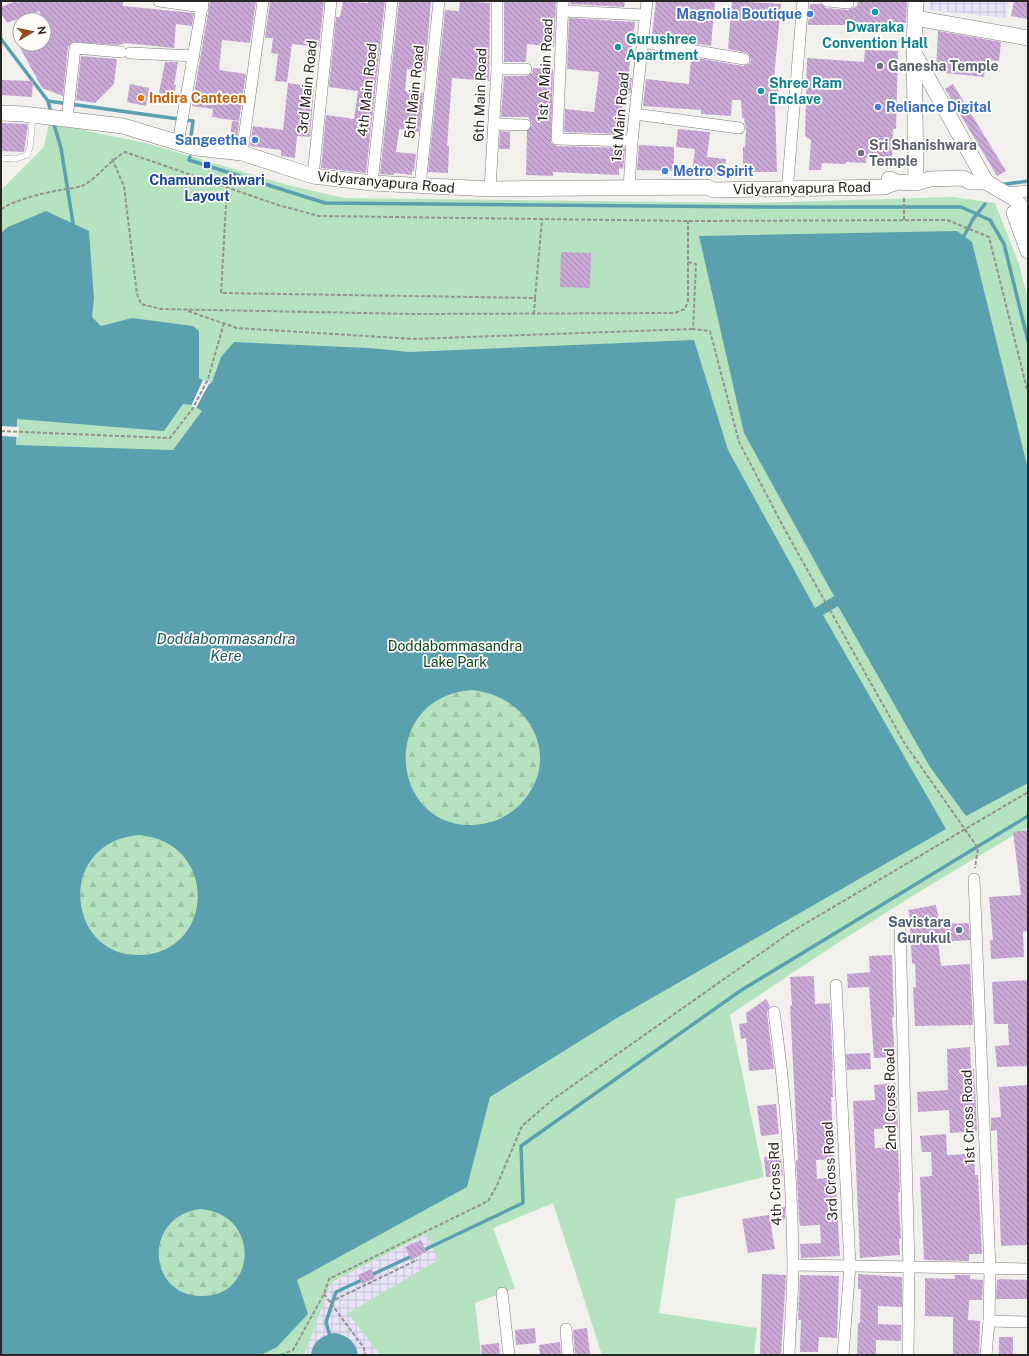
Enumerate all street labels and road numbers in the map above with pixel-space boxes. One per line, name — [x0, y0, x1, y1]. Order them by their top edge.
street label: 1st A Main Road — [534, 18, 556, 122]
street label: 3rd Main Road — [294, 39, 320, 135]
street label: 4th Main Road — [354, 42, 380, 138]
street label: 5th Main Road — [401, 44, 427, 140]
street label: 6th Main Road — [470, 48, 490, 142]
street label: 1st Main Road — [608, 72, 632, 162]
street label: Vidyaranyapura Road — [316, 168, 456, 196]
street label: Vidyaranyapura Road — [733, 179, 871, 197]
street label: 2nd Cross Road — [881, 1048, 899, 1150]
street label: 1st Cross Road — [958, 1069, 978, 1165]
street label: 3rd Cross Road — [819, 1121, 841, 1221]
street label: 4th Cross Rd — [766, 1142, 784, 1226]

